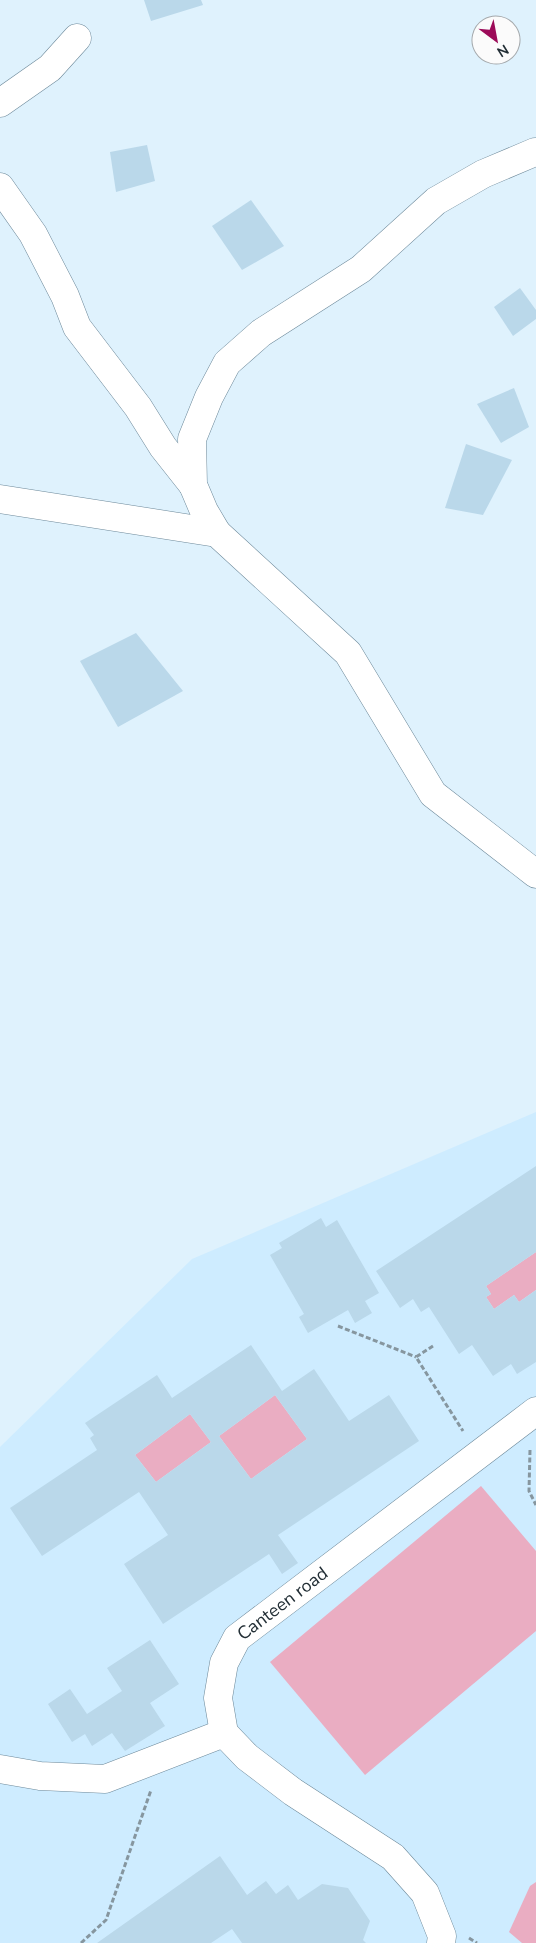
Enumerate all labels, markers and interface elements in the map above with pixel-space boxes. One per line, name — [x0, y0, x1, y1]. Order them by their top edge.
north arrow — [471, 15, 521, 65]
text: N — [493, 40, 512, 61]
street label: Canteen road — [232, 1561, 333, 1646]

